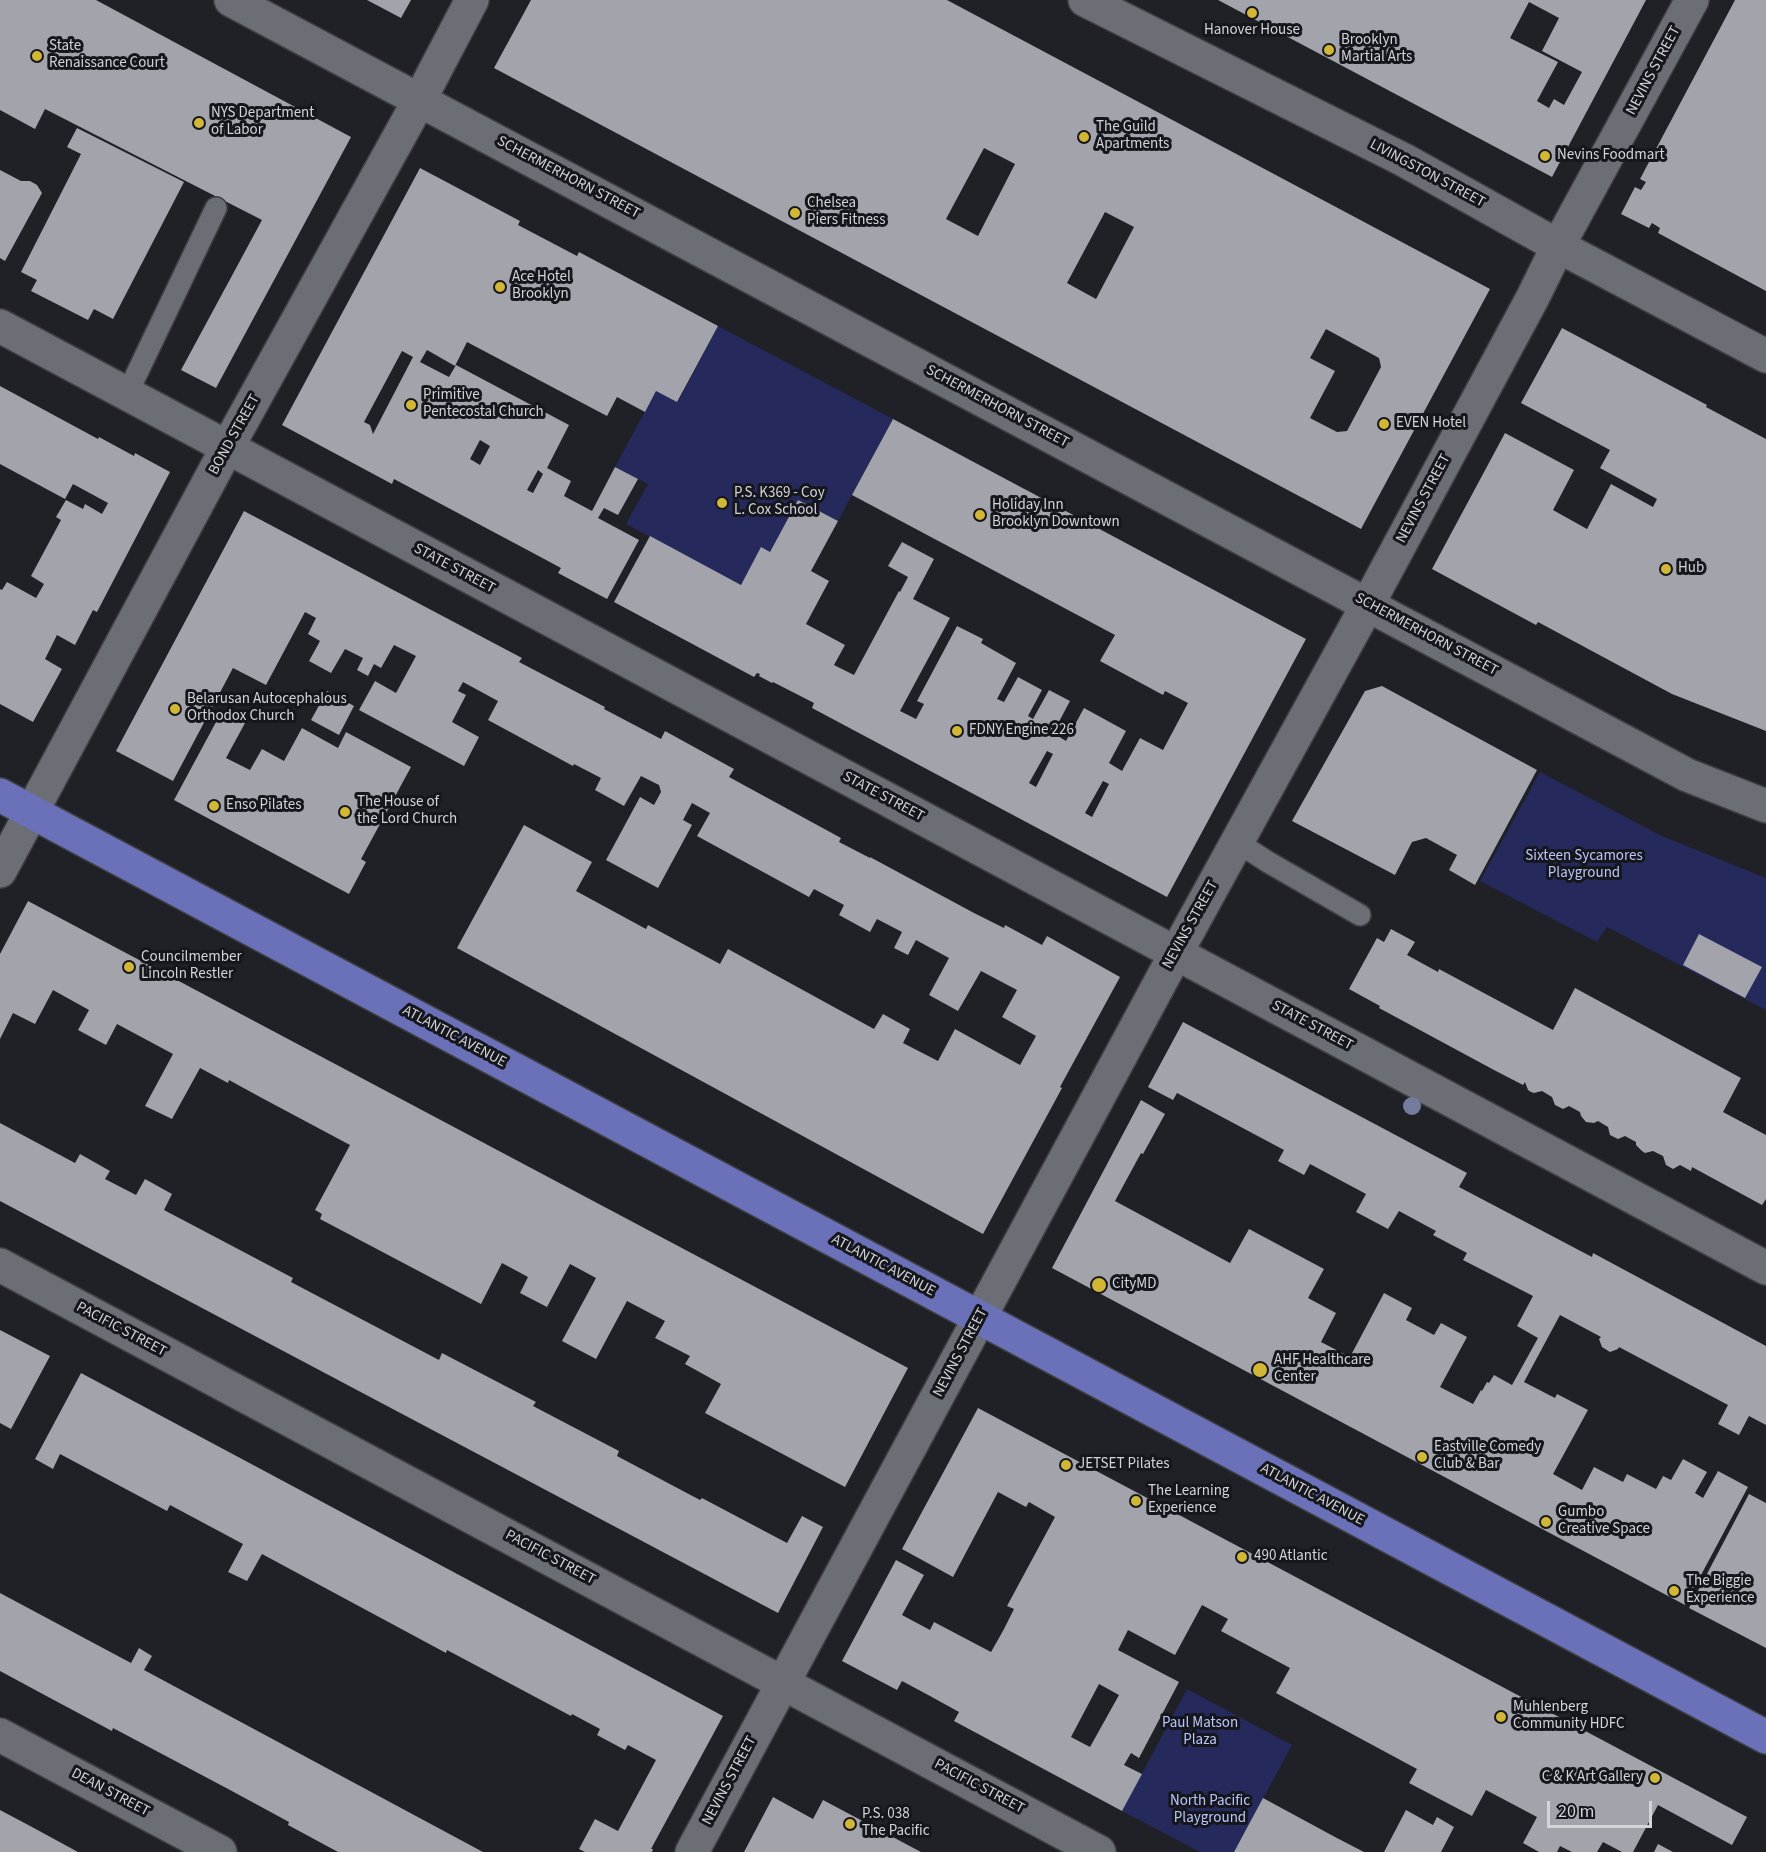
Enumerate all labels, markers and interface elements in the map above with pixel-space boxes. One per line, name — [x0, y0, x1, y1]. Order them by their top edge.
marker: Hanover House — [1245, 6, 1259, 20]
place label: Hanover House — [1204, 22, 1300, 40]
street label: NEVINS STREET — [1623, 23, 1685, 119]
place label: Brooklyn Martial Arts — [1341, 32, 1412, 67]
place label: State Renaissance Court — [49, 38, 165, 73]
marker: Brooklyn Martial Arts — [1322, 43, 1336, 57]
marker: State Renaissance Court — [30, 49, 44, 63]
place label: NYS Department of Labor — [211, 105, 314, 140]
marker: NYS Department of Labor — [192, 116, 206, 130]
place label: The Guild Apartments — [1096, 119, 1169, 154]
marker: The Guild Apartments — [1077, 130, 1091, 144]
street label: SCHERMERHORN STREET — [493, 133, 643, 223]
street label: LIVINGSTON STREET — [1366, 136, 1488, 212]
place label: Nevins Foodmart — [1557, 147, 1664, 165]
marker: Nevins Foodmart — [1538, 149, 1552, 163]
place label: Chelsea Piers Fitness — [807, 195, 885, 230]
marker: Chelsea Piers Fitness — [788, 206, 802, 220]
place label: Ace Hotel Brooklyn — [512, 269, 571, 304]
marker: Ace Hotel Brooklyn — [493, 280, 507, 294]
street label: SCHERMERHORN STREET — [922, 362, 1072, 452]
place label: Primitive Pentecostal Church — [423, 387, 544, 422]
street label: BOND STREET — [206, 392, 264, 478]
marker: Primitive Pentecostal Church — [404, 398, 418, 412]
place label: EVEN Hotel — [1396, 415, 1466, 433]
marker: EVEN Hotel — [1377, 417, 1391, 431]
street label: NEVINS STREET — [1393, 451, 1455, 547]
place label: P.S. K369 - Coy L. Cox School — [734, 485, 825, 520]
marker: P.S. K369 - Coy L. Cox School — [715, 496, 729, 510]
place label: Holiday Inn Brooklyn Downtown — [992, 497, 1120, 532]
marker: Holiday Inn Brooklyn Downtown — [973, 508, 987, 522]
street label: STATE STREET — [410, 540, 498, 598]
place label: Hub — [1678, 560, 1704, 578]
marker: Hub — [1659, 562, 1673, 576]
street label: SCHERMERHORN STREET — [1351, 590, 1501, 680]
place label: Belarusan Autocephalous Orthodox Church — [187, 691, 347, 726]
marker: Belarusan Autocephalous Orthodox Church — [168, 702, 182, 716]
place label: FDNY Engine 226 — [969, 722, 1074, 740]
marker: FDNY Engine 226 — [950, 724, 964, 738]
street label: STATE STREET — [839, 768, 927, 826]
place label: The House of the Lord Church — [357, 794, 457, 829]
place label: Enso Pilates — [226, 797, 301, 815]
marker: Enso Pilates — [207, 799, 221, 813]
marker: The House of the Lord Church — [338, 805, 352, 819]
park label: Sixteen Sycamores Playground — [1525, 848, 1643, 883]
street label: NEVINS STREET — [1159, 878, 1223, 972]
place label: Councilmember Lincoln Restler — [141, 949, 242, 984]
marker: Councilmember Lincoln Restler — [122, 960, 136, 974]
street label: STATE STREET — [1268, 997, 1356, 1055]
street label: ATLANTIC AVENUE — [399, 1002, 509, 1072]
street label: ATLANTIC AVENUE — [828, 1231, 938, 1301]
marker: CityMD — [1090, 1276, 1108, 1294]
place label: CityMD — [1112, 1276, 1156, 1294]
street label: PACIFIC STREET — [73, 1299, 169, 1361]
street label: NEVINS STREET — [930, 1305, 992, 1401]
place label: AHF Healthcare Center — [1274, 1352, 1371, 1387]
marker: AHF Healthcare Center — [1251, 1361, 1269, 1379]
place label: Eastville Comedy Club & Bar — [1434, 1439, 1541, 1474]
marker: Eastville Comedy Club & Bar — [1415, 1450, 1429, 1464]
place label: JETSET Pilates — [1078, 1456, 1169, 1474]
marker: JETSET Pilates — [1059, 1458, 1073, 1472]
street label: ATLANTIC AVENUE — [1257, 1460, 1367, 1530]
place label: The Learning Experience — [1148, 1483, 1229, 1518]
marker: The Learning Experience — [1129, 1494, 1143, 1508]
place label: Gumbo Creative Space — [1558, 1504, 1650, 1539]
marker: Gumbo Creative Space — [1539, 1515, 1553, 1529]
street label: PACIFIC STREET — [502, 1527, 598, 1589]
place label: 490 Atlantic — [1254, 1548, 1328, 1566]
marker: 490 Atlantic — [1235, 1550, 1249, 1564]
place label: The Biggie Experience — [1686, 1573, 1754, 1608]
marker: The Biggie Experience — [1667, 1584, 1681, 1598]
place label: Muhlenberg Community HDFC — [1513, 1699, 1625, 1734]
marker: Muhlenberg Community HDFC — [1494, 1710, 1508, 1724]
park label: Paul Matson Plaza — [1162, 1715, 1238, 1750]
street label: NEVINS STREET — [699, 1733, 761, 1829]
street label: PACIFIC STREET — [931, 1756, 1027, 1818]
street label: DEAN STREET — [68, 1765, 152, 1821]
place label: C & K Art Gallery — [1542, 1769, 1643, 1787]
marker: C & K Art Gallery — [1648, 1771, 1662, 1785]
scale bar — [1550, 1789, 1655, 1827]
park label: North Pacific Playground — [1170, 1793, 1250, 1828]
text: 20 m — [1558, 1799, 1594, 1824]
place label: P.S. 038 The Pacific — [862, 1806, 929, 1841]
marker: P.S. 038 The Pacific — [843, 1817, 857, 1831]

